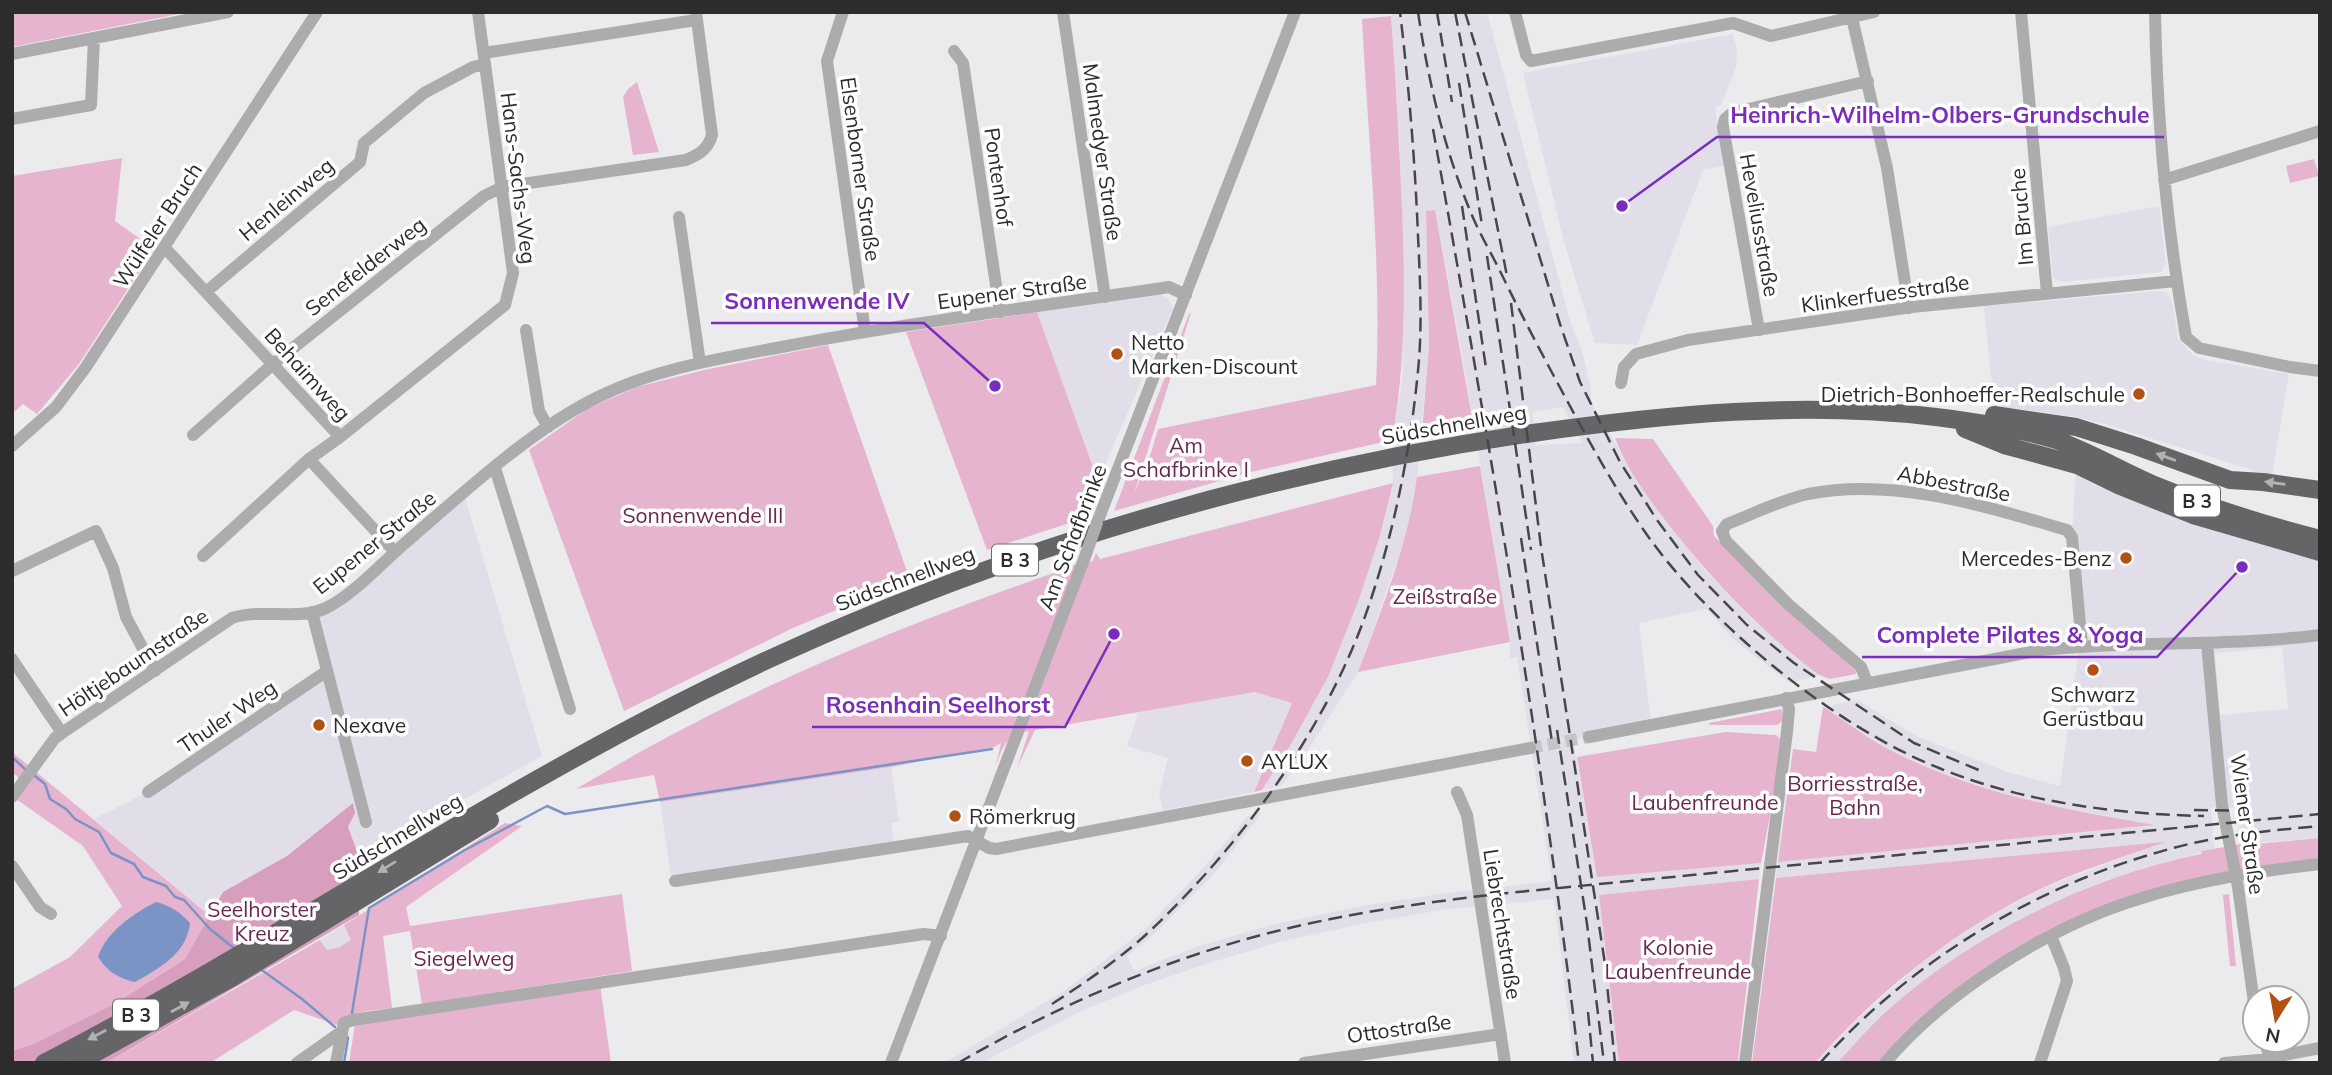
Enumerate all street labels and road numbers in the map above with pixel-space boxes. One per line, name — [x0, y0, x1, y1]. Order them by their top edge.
street label: Malmedyer Straße — [1078, 62, 1128, 242]
street label: Elsenborner Straße — [835, 75, 887, 263]
street label: Hans-Sachs-Weg — [496, 91, 542, 265]
street label: Pontenhof — [979, 126, 1019, 229]
street label: Heveliusstraße — [1735, 151, 1785, 299]
street label: Henleinweg — [233, 152, 339, 246]
street label: Wülfeler Bruch — [107, 158, 207, 292]
street label: Im Bruche — [2004, 167, 2038, 267]
street label: Senefelderweg — [300, 211, 430, 321]
street label: Eupener Straße — [936, 268, 1088, 314]
street label: Klinkerfuesstraße — [1799, 268, 1971, 318]
street label: Behaimweg — [259, 322, 357, 426]
street label: Südschnellweg — [1379, 398, 1529, 450]
street label: Abbestraße — [1895, 459, 2013, 507]
street label: Am Schafbrinke — [1032, 460, 1112, 614]
street label: Eupener Straße — [307, 485, 441, 599]
road number: B 3 — [2174, 486, 2220, 516]
street label: Südschnellweg — [832, 540, 978, 616]
road number: B 3 — [992, 544, 1038, 576]
street label: Höltjebaumstraße — [53, 602, 213, 722]
street label: Thuler Weg — [173, 674, 281, 758]
street label: Wiener Straße — [2225, 752, 2271, 896]
street label: Südschnellweg — [327, 787, 467, 885]
street label: Liebrechtstraße — [1478, 847, 1528, 1001]
road number: B 3 — [113, 1000, 159, 1030]
street label: Ottostraße — [1345, 1008, 1453, 1048]

